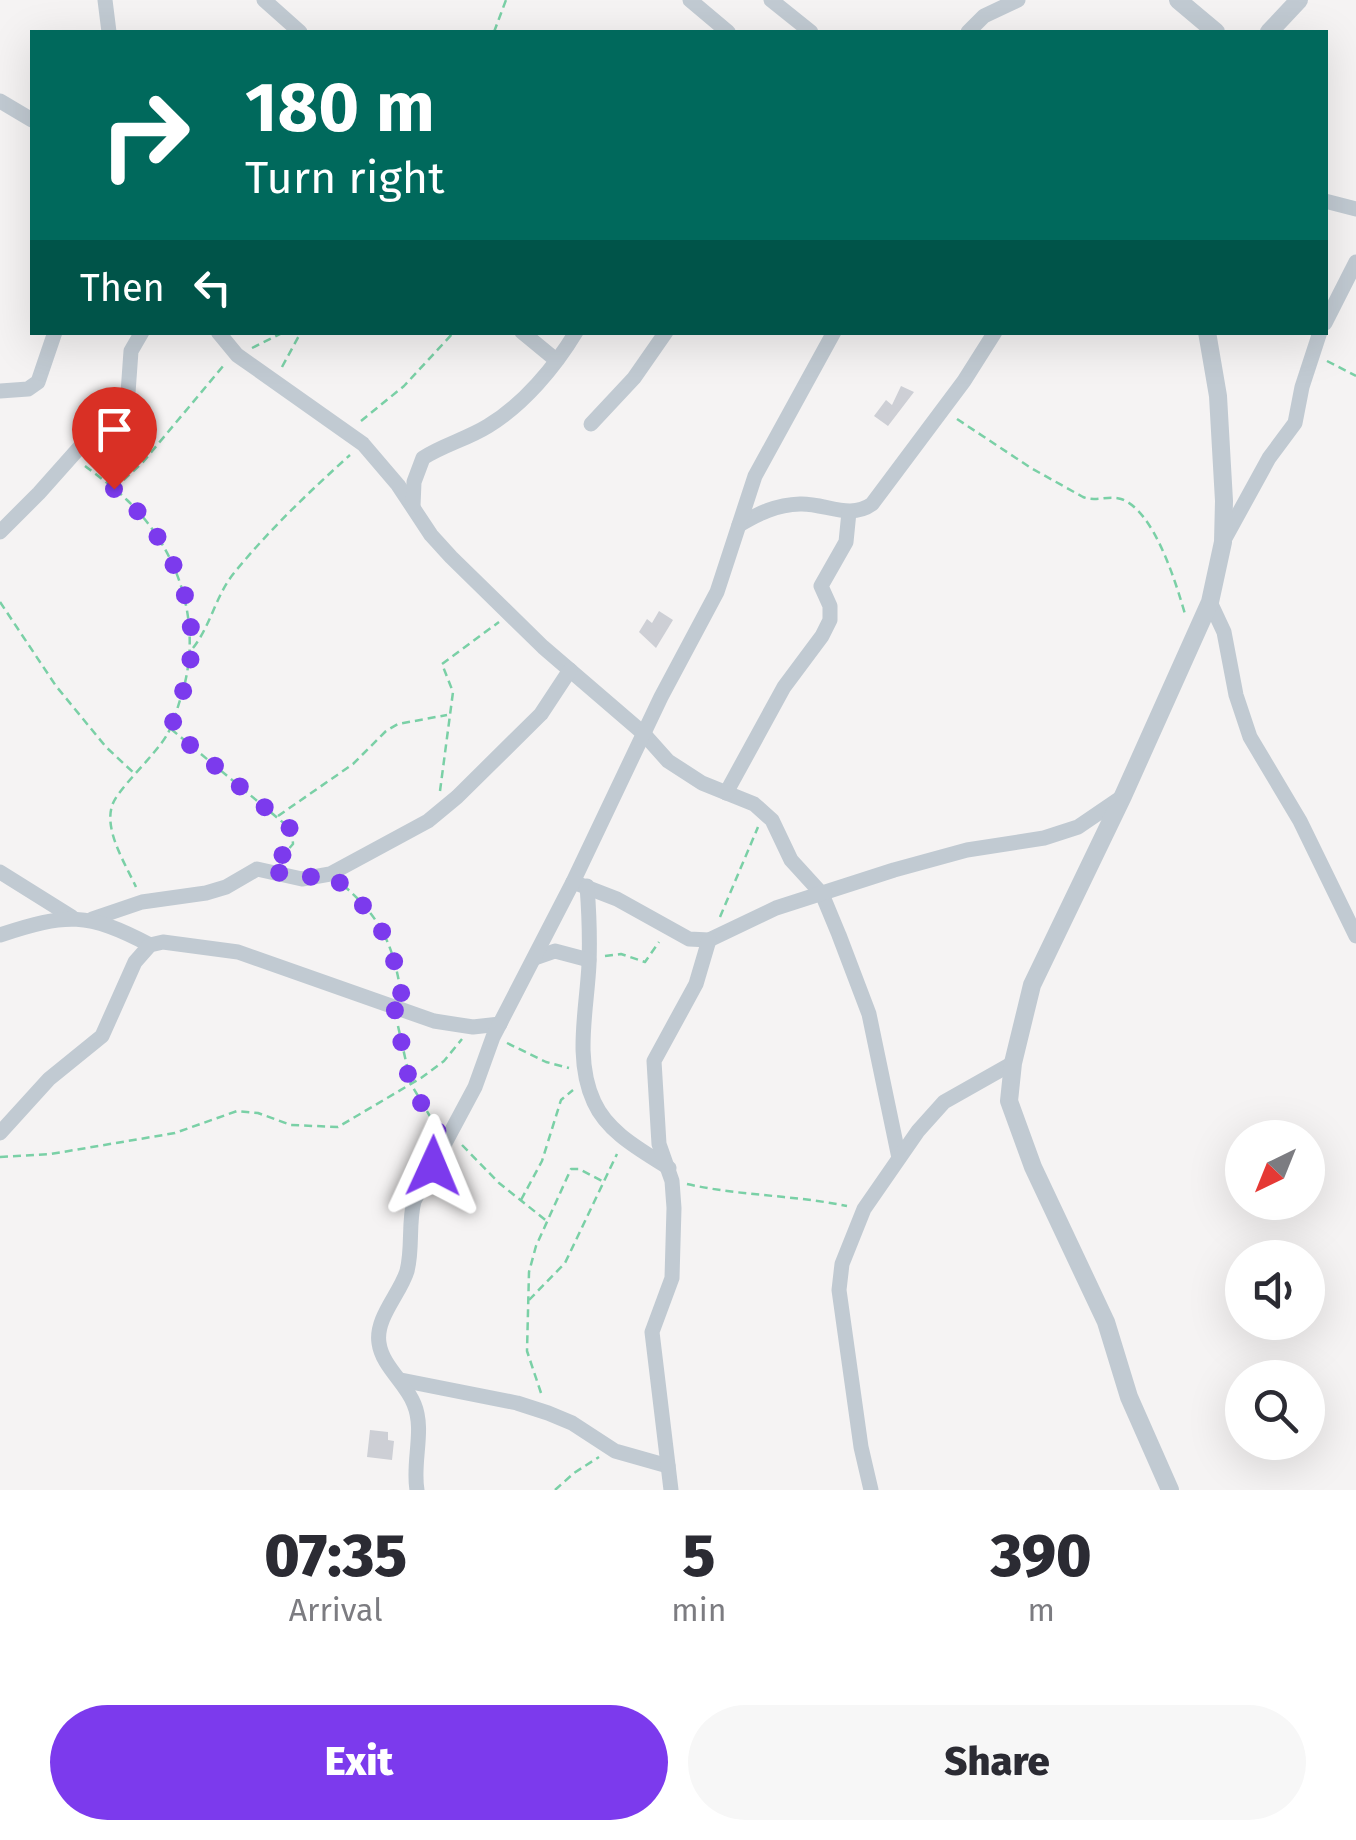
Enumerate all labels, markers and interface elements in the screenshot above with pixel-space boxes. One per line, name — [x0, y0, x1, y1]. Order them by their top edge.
text: 180 m — [245, 66, 435, 150]
icon: right — [80, 70, 210, 200]
text: Turn right — [245, 151, 444, 205]
icon: left — [185, 260, 240, 315]
text: Then — [80, 265, 165, 311]
pin — [72, 387, 157, 490]
icon: arrive — [87, 402, 142, 457]
position arrow — [381, 1114, 485, 1218]
north arrow — [1225, 1120, 1325, 1220]
map controls — [1225, 1120, 1325, 1460]
button: sound — [1225, 1240, 1325, 1340]
button: search — [1225, 1360, 1325, 1460]
text: 07:35 — [264, 1520, 407, 1592]
text: 5 — [683, 1520, 715, 1592]
text: 390 — [991, 1520, 1092, 1592]
text: Arrival — [289, 1591, 383, 1629]
text: min — [671, 1591, 727, 1629]
text: m — [1028, 1591, 1055, 1629]
button: Exit — [50, 1705, 668, 1820]
button: Share — [688, 1705, 1306, 1820]

